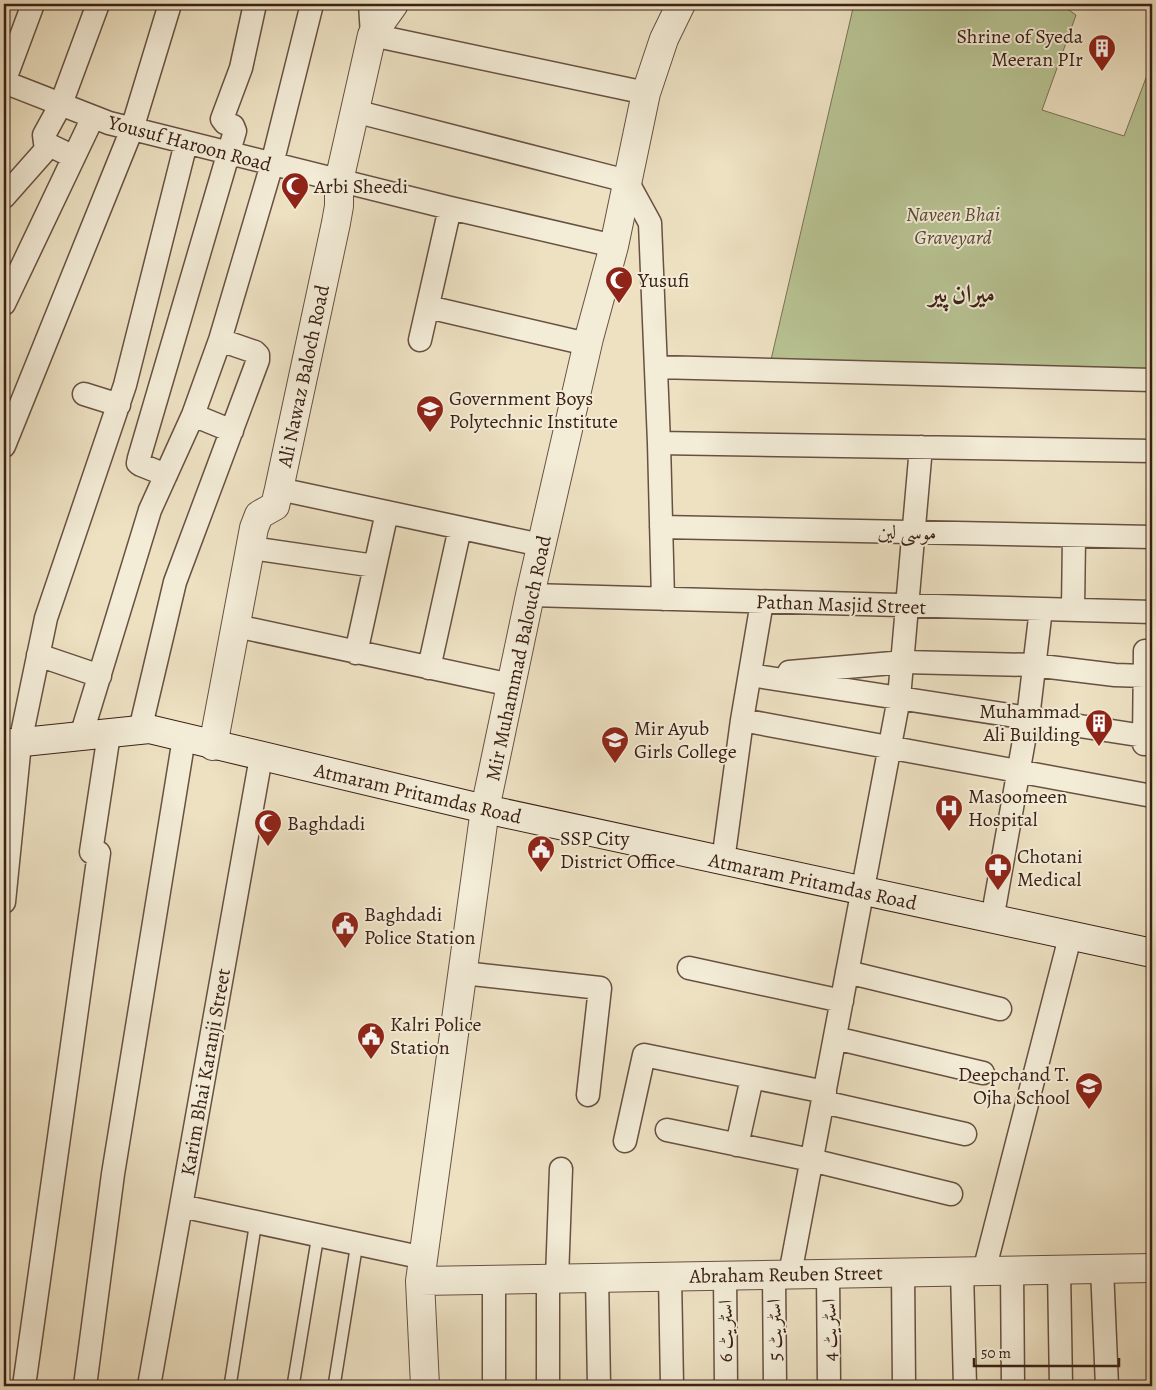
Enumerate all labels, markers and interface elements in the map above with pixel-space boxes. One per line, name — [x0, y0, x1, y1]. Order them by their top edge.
place label: Shrine of Syeda Meeran PIr — [956, 23, 1084, 73]
building icon: Shrine of Syeda Meeran PIr — [1087, 33, 1117, 72]
street label: Yousuf Haroon Road — [104, 108, 275, 178]
mosque icon: Arbi Sheedi — [280, 171, 310, 210]
place label: Arbi Sheedi — [313, 173, 408, 200]
park label: Naveen Bhai Graveyard — [906, 201, 1000, 251]
mosque icon: Yusufi — [604, 265, 634, 304]
place label: Yusufi — [637, 267, 690, 294]
district label: میران پیر — [926, 277, 995, 312]
street label: Ali Nawaz Baloch Road — [271, 282, 336, 471]
place label: Government Boys Polytechnic Institute — [449, 385, 618, 435]
school or university icon: Government Boys Polytechnic Institute — [415, 394, 445, 433]
street label: موسی لین — [877, 518, 937, 548]
street label: Mir Muhammad Balouch Road — [479, 533, 558, 783]
street label: Pathan Masjid Street — [756, 588, 927, 621]
place label: Muhammad Ali Building — [979, 698, 1080, 748]
building icon: Muhammad Ali Building — [1084, 708, 1114, 747]
place label: Mir Ayub Girls College — [634, 715, 737, 765]
school or university icon: Mir Ayub Girls College — [600, 725, 630, 764]
street label: Atmaram Pritamdas Road — [311, 756, 524, 831]
place label: Masoomeen Hospital — [968, 783, 1068, 833]
hospital icon: Masoomeen Hospital — [934, 793, 964, 832]
mosque icon: Baghdadi — [253, 808, 283, 847]
place label: Baghdadi — [287, 810, 365, 837]
place label: SSP City District Office — [560, 825, 675, 875]
public building icon: SSP City District Office — [526, 834, 556, 873]
place label: Chotani Medical — [1017, 843, 1083, 893]
street label: Atmaram Pritamdas Road — [705, 846, 920, 917]
pharmacy icon: Chotani Medical — [983, 852, 1013, 891]
place label: Baghdadi Police Station — [364, 901, 475, 951]
public building icon: Baghdadi Police Station — [330, 910, 360, 949]
street label: Karim Bhai Karanji Street — [174, 966, 237, 1178]
place label: Kalri Police Station — [390, 1011, 482, 1061]
public building icon: Kalri Police Station — [356, 1021, 386, 1060]
place label: Deepchand T. Ojha School — [958, 1061, 1070, 1111]
school or university icon: Deepchand T. Ojha School — [1074, 1071, 1104, 1110]
street label: Abraham Reuben Street — [688, 1259, 883, 1290]
street label: اسٹریٹ 4 — [815, 1298, 844, 1362]
street label: اسٹریٹ 5 — [760, 1299, 789, 1361]
street label: اسٹریٹ 6 — [712, 1300, 739, 1362]
scale bar — [974, 1335, 1118, 1367]
text: 50 m — [981, 1343, 1011, 1363]

